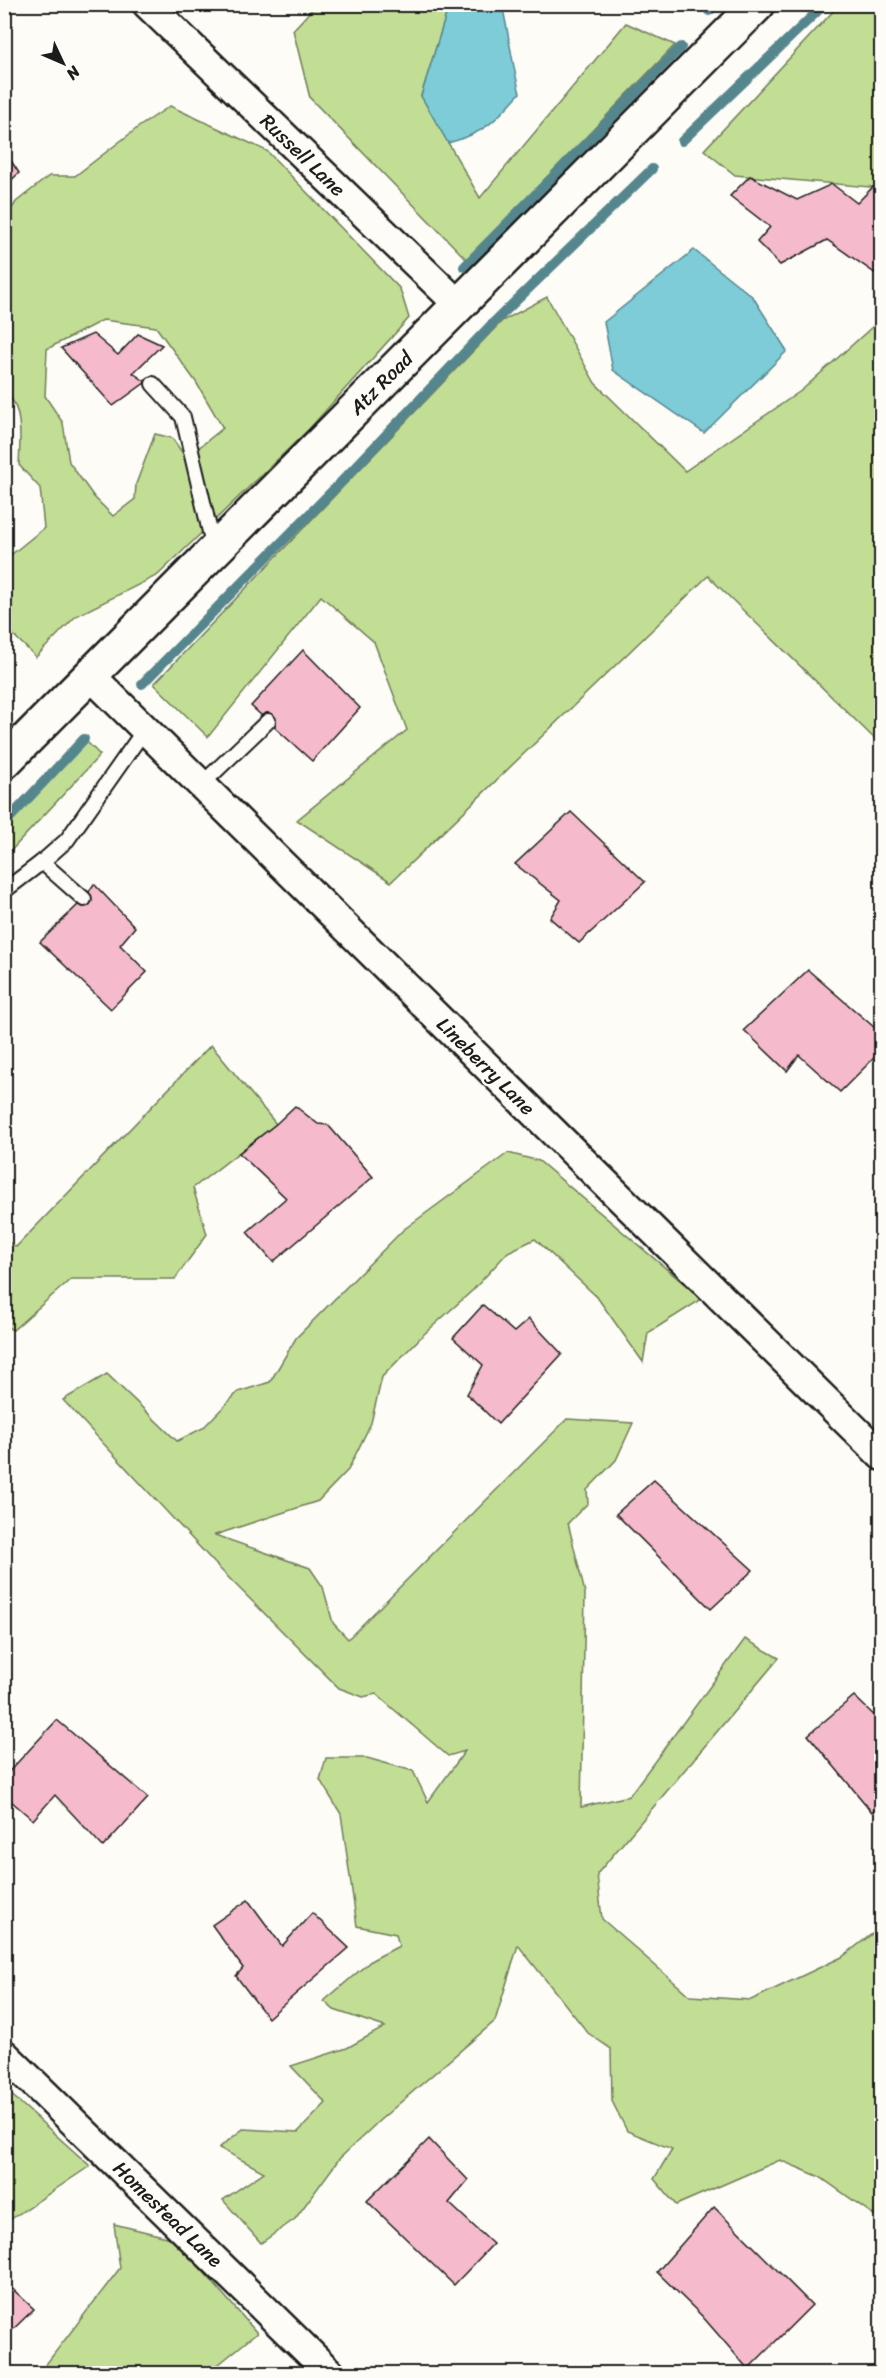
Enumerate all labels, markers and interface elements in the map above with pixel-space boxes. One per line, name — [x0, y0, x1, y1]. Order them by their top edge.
north arrow — [33, 33, 93, 93]
text: N — [59, 58, 88, 88]
street label: Russell Lane — [251, 105, 354, 206]
street label: Atz Road — [340, 342, 423, 425]
street label: Lineberry Lane — [428, 1009, 543, 1124]
street label: Homestead Lane — [104, 2152, 231, 2277]

